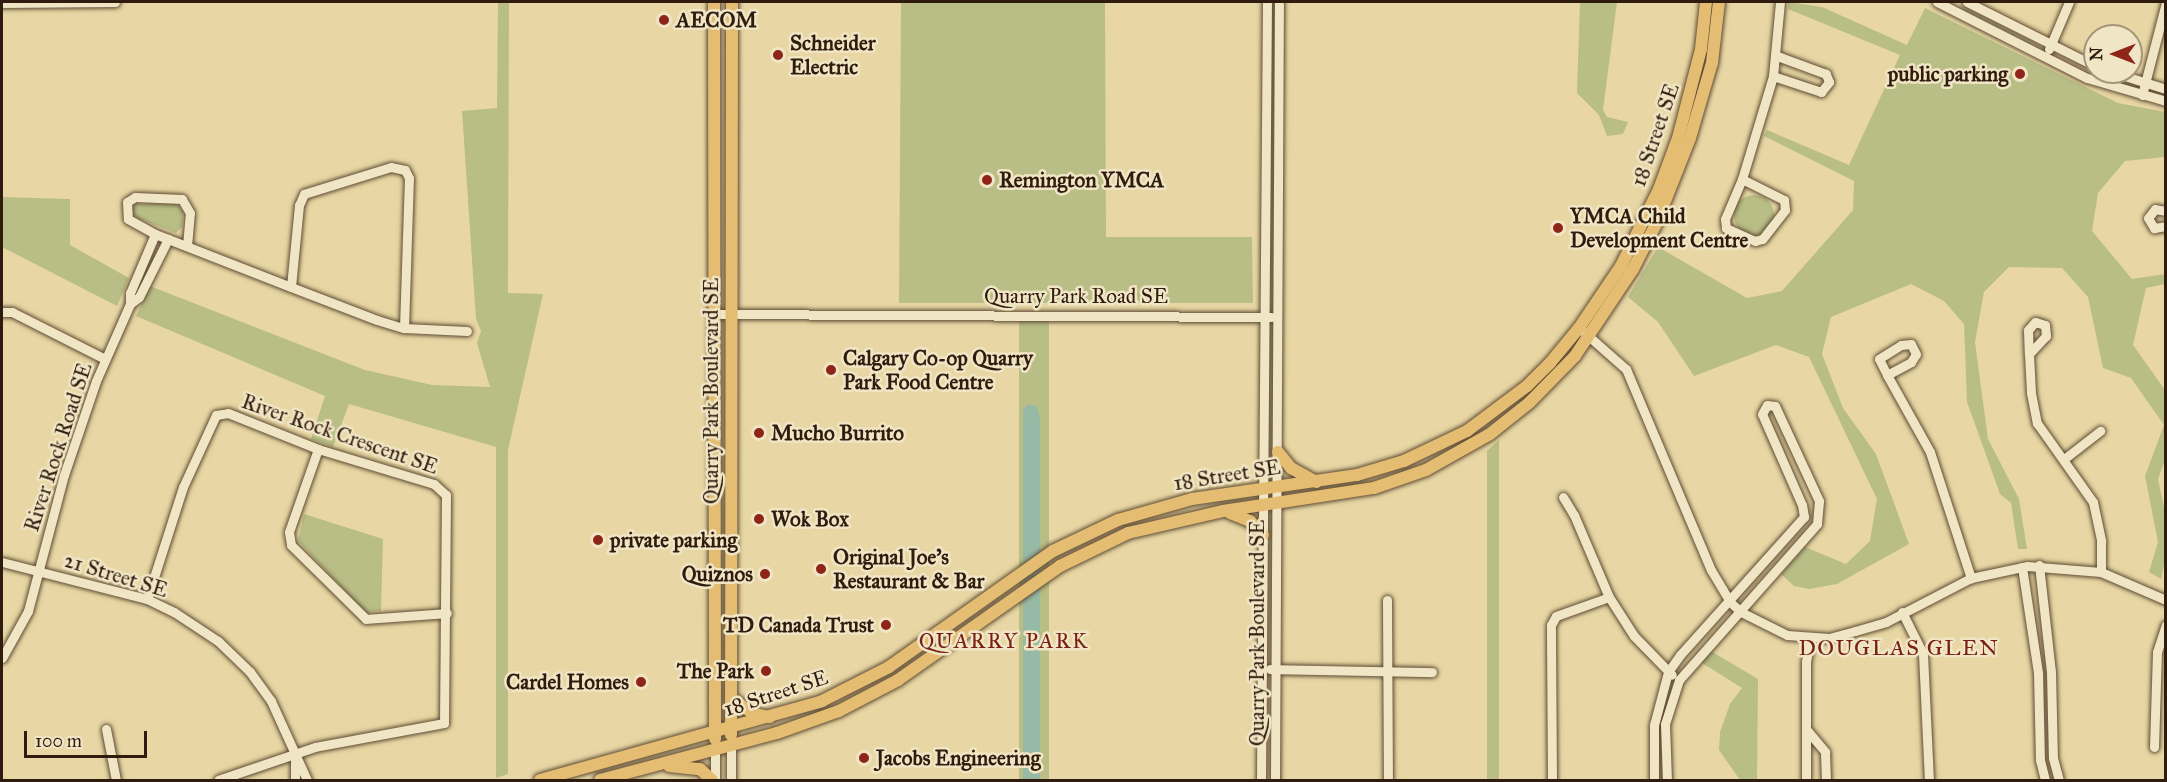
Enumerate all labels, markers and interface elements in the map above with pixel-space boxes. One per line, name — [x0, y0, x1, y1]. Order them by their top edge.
place label: AECOM — [676, 7, 757, 33]
marker: AECOM — [657, 13, 671, 27]
north arrow — [2083, 24, 2143, 84]
place label: Schneider Electric — [790, 30, 876, 80]
text: N — [2087, 47, 2106, 61]
marker: Schneider Electric — [771, 48, 785, 62]
place label: public parking — [1888, 61, 2008, 87]
marker: public parking — [2013, 67, 2027, 81]
street label: 18 Street SE — [1626, 80, 1684, 190]
place label: Remington YMCA — [999, 167, 1164, 193]
marker: Remington YMCA — [980, 173, 994, 187]
place label: YMCA Child Development Centre — [1570, 203, 1748, 253]
marker: YMCA Child Development Centre — [1551, 221, 1565, 235]
street label: Quarry Park Boulevard SE — [698, 278, 724, 504]
street label: Quarry Park Road SE — [984, 283, 1168, 309]
place label: Calgary Co-op Quarry Park Food Centre — [843, 345, 1033, 395]
street label: River Rock Road SE — [19, 359, 97, 535]
marker: Calgary Co-op Quarry Park Food Centre — [824, 363, 838, 377]
street label: River Rock Crescent SE — [238, 389, 442, 479]
place label: Mucho Burrito — [771, 420, 904, 446]
marker: Mucho Burrito — [752, 426, 766, 440]
street label: 18 Street SE — [1172, 454, 1282, 496]
place label: Wok Box — [771, 506, 849, 532]
marker: Wok Box — [752, 512, 766, 526]
street label: Quarry Park Boulevard SE — [1244, 520, 1270, 746]
place label: private parking — [610, 527, 737, 553]
marker: private parking — [591, 533, 605, 547]
place label: Original Joe's Restaurant & Bar — [833, 544, 984, 594]
street label: 21 Street SE — [61, 547, 171, 603]
place label: Quiznos — [682, 561, 753, 587]
marker: Original Joe's Restaurant & Bar — [814, 562, 828, 576]
marker: Quiznos — [758, 567, 772, 581]
place label: TD Canada Trust — [723, 612, 874, 638]
marker: TD Canada Trust — [879, 618, 893, 632]
district label: QUARRY PARK — [919, 628, 1089, 654]
district label: DOUGLAS GLEN — [1799, 635, 1999, 661]
place label: The Park — [677, 658, 754, 684]
street label: 18 Street SE — [721, 664, 831, 722]
marker: The Park — [759, 664, 773, 678]
place label: Cardel Homes — [506, 669, 629, 695]
marker: Cardel Homes — [634, 675, 648, 689]
scale bar — [27, 719, 150, 757]
text: 100 m — [35, 730, 82, 752]
place label: Jacobs Engineering — [876, 745, 1040, 771]
marker: Jacobs Engineering — [857, 751, 871, 765]

